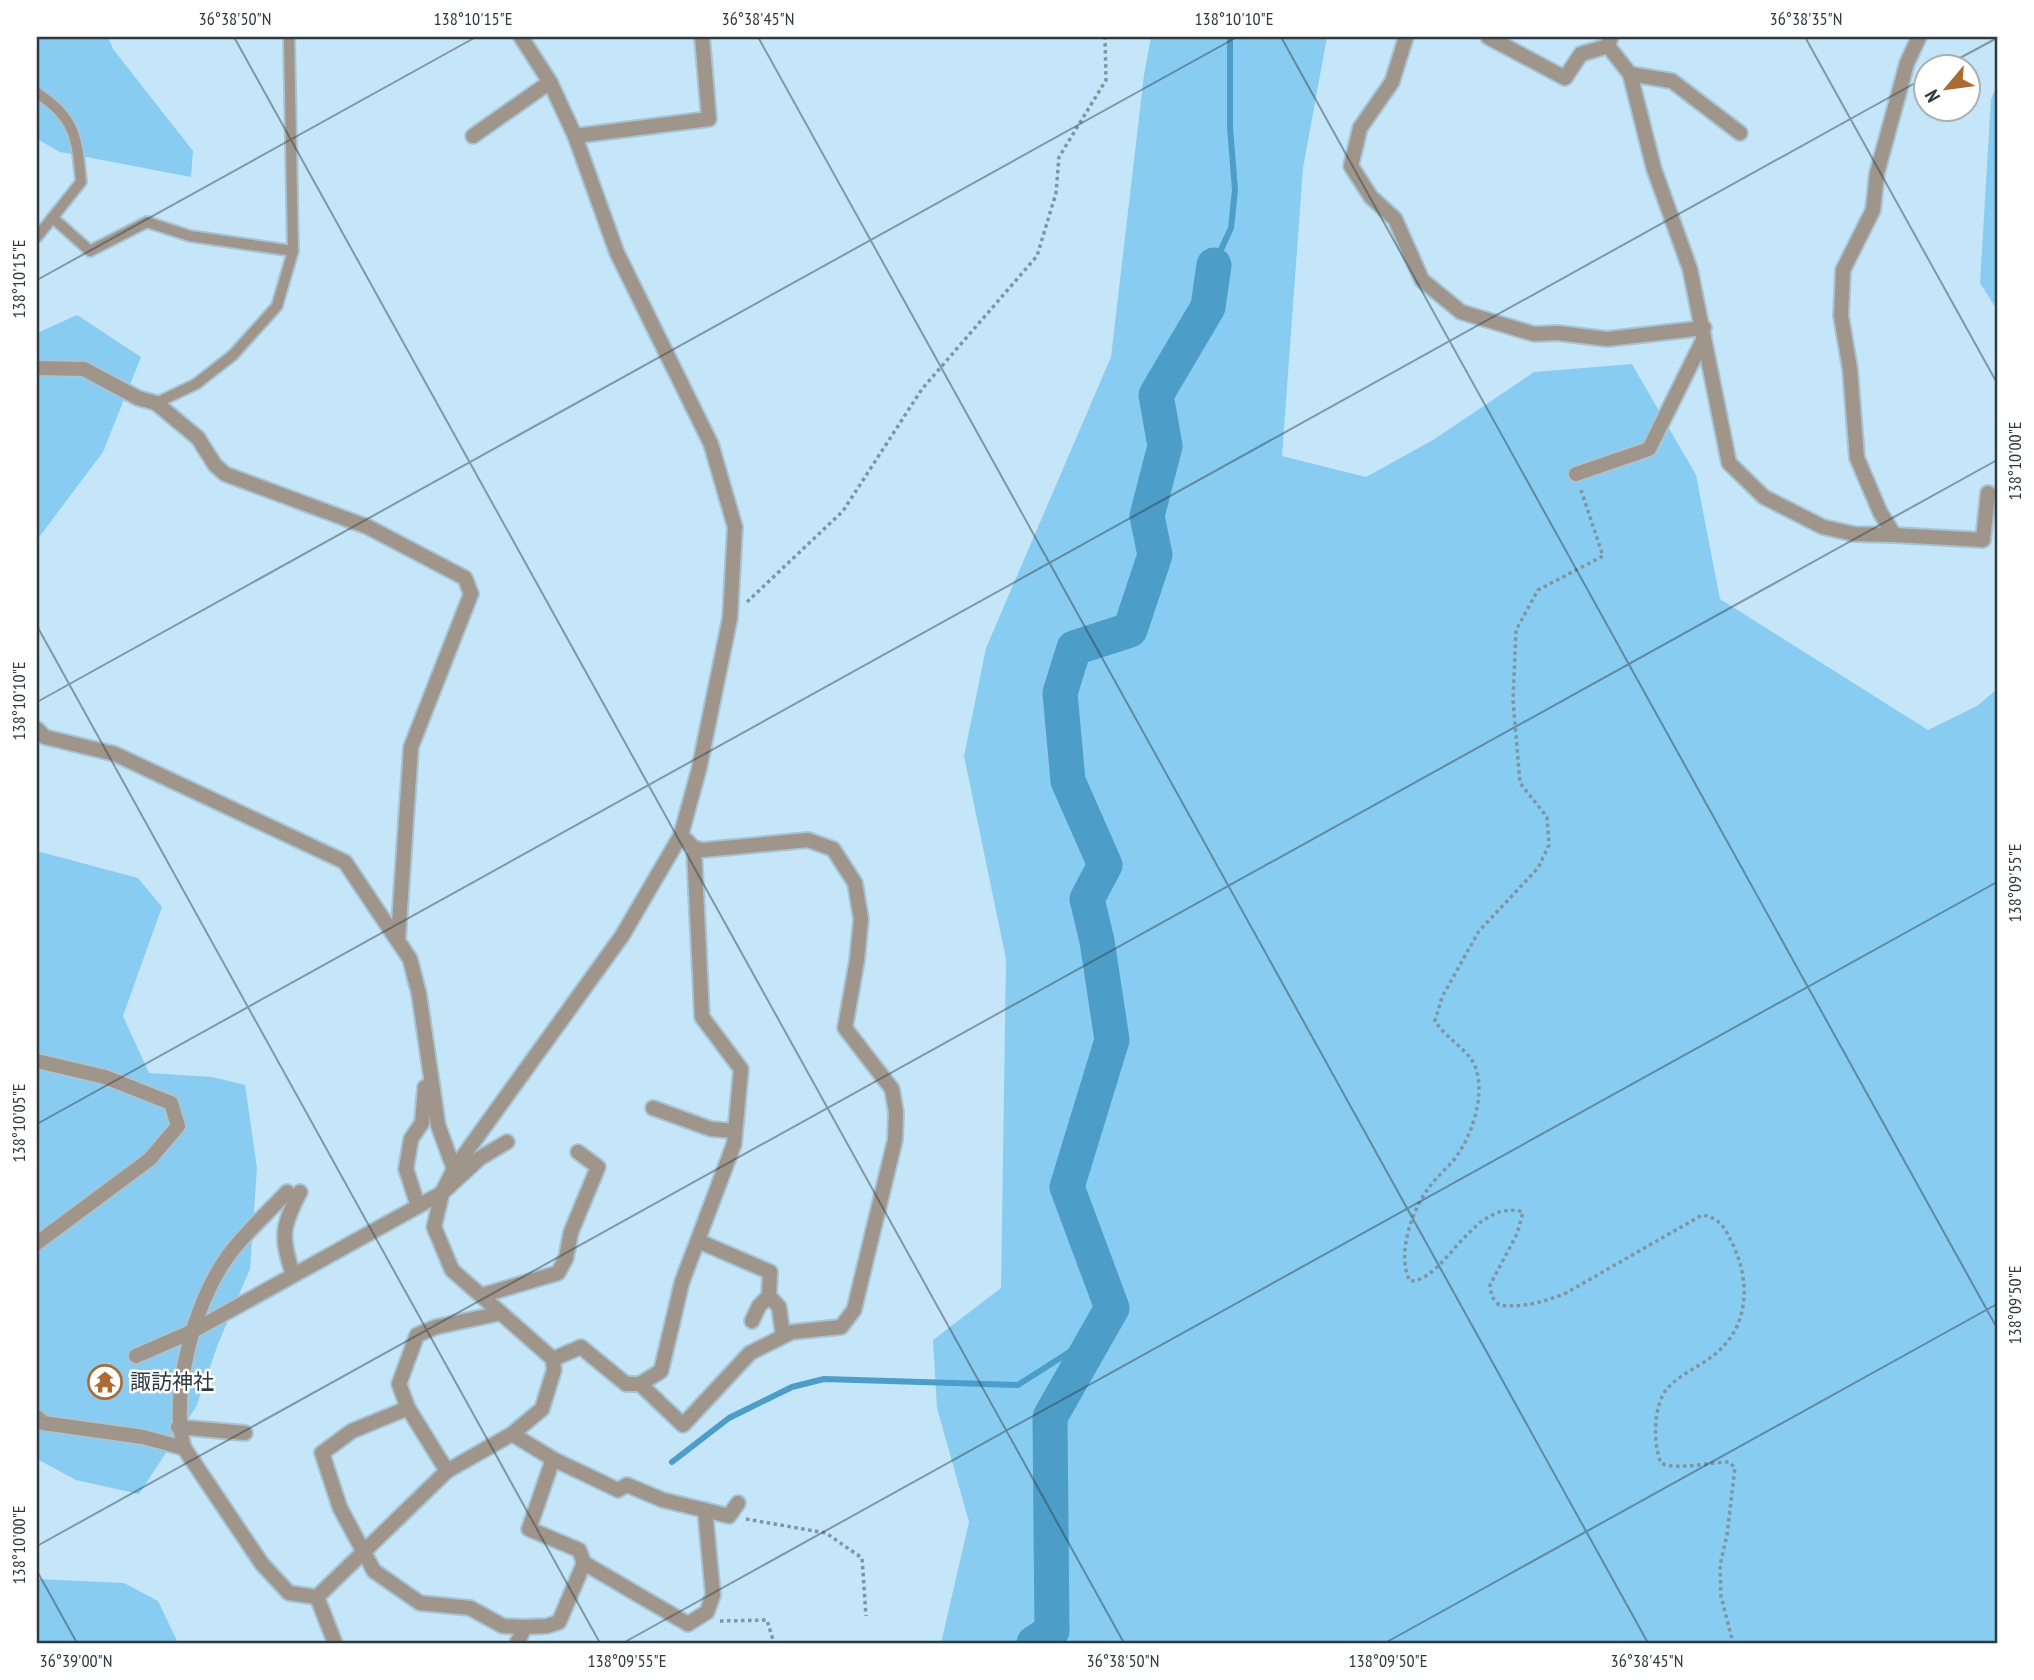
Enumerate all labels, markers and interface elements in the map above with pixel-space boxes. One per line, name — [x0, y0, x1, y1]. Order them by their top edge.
text: 36°38'50"N — [199, 7, 271, 30]
text: 138°10'15"E — [434, 7, 512, 30]
text: 36°38'45"N — [722, 7, 794, 30]
text: 138°10'10"E — [1195, 7, 1273, 30]
text: 36°38'35"N — [1770, 7, 1842, 30]
north arrow — [1912, 52, 1982, 122]
text: N — [1919, 86, 1945, 107]
text: 138°10'15"E — [7, 240, 30, 318]
text: 138°10'00"E — [2003, 422, 2026, 500]
text: 138°10'10"E — [7, 662, 30, 740]
text: 138°09'55"E — [2003, 844, 2026, 922]
text: 138°10'05"E — [7, 1084, 30, 1162]
text: 138°09'50"E — [2003, 1266, 2026, 1344]
temple icon: 諏訪神社 — [86, 1363, 124, 1401]
place label: 諏訪神社 — [130, 1368, 214, 1395]
text: 138°10'00"E — [7, 1506, 30, 1584]
text: 36°39'00"N — [40, 1649, 112, 1672]
text: 138°09'55"E — [588, 1649, 666, 1672]
text: 36°38'50"N — [1087, 1649, 1159, 1672]
text: 138°09'50"E — [1349, 1649, 1427, 1672]
text: 36°38'45"N — [1611, 1649, 1683, 1672]

